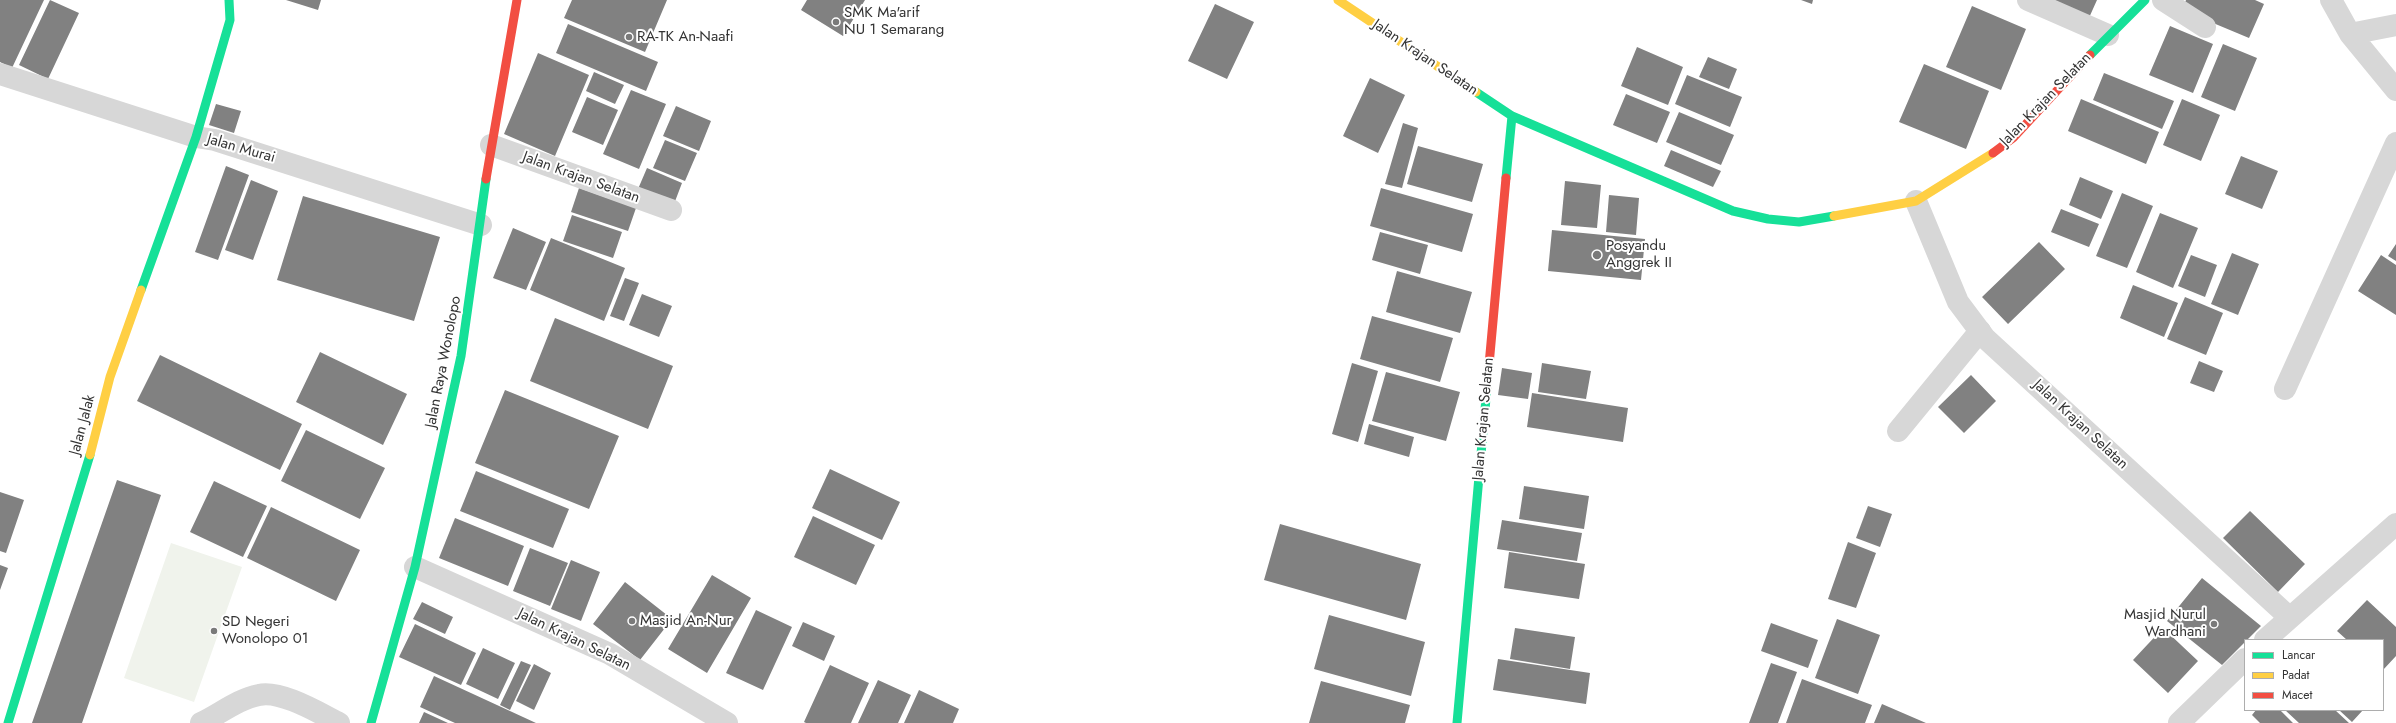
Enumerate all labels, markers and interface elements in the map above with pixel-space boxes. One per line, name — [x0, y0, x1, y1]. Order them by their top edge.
place label: SMK Ma'arif NU 1 Semarang — [844, 4, 944, 39]
street label: Jalan Krajan Selatan — [1369, 16, 1481, 100]
marker: SMK Ma'arif NU 1 Semarang — [831, 17, 841, 27]
place label: RA-TK An-Naafi — [637, 28, 734, 46]
marker: RA-TK An-Naafi — [624, 32, 634, 42]
street label: Jalan Krajan Selatan — [1997, 49, 2095, 151]
street label: Jalan Murai — [205, 131, 277, 167]
street label: Jalan Krajan Selatan — [520, 148, 642, 208]
place label: Posyandu Anggrek II — [1606, 237, 1672, 272]
marker: Posyandu Anggrek II — [1591, 249, 1603, 261]
street label: Jalan Raya Wonolopo — [422, 295, 466, 429]
street label: Jalan Krajan Selatan — [1470, 357, 1498, 481]
street label: Jalan Krajan Selatan — [2029, 376, 2131, 474]
street label: Jalan Jalak — [66, 393, 100, 457]
street label: Jalan Krajan Selatan — [515, 605, 633, 675]
place label: Masjid Nurul Wardhani — [2124, 606, 2206, 641]
place label: Masjid An-Nur — [640, 612, 732, 630]
place label: SD Negeri Wonolopo 01 — [222, 613, 309, 648]
marker: Masjid An-Nur — [627, 616, 637, 626]
marker: Masjid Nurul Wardhani — [2209, 619, 2219, 629]
marker: SD Negeri Wonolopo 01 — [209, 626, 219, 636]
legend — [2244, 639, 2384, 711]
text: Lancar — [2282, 646, 2315, 664]
text: Padat — [2282, 666, 2309, 684]
text: Macet — [2282, 686, 2312, 704]

